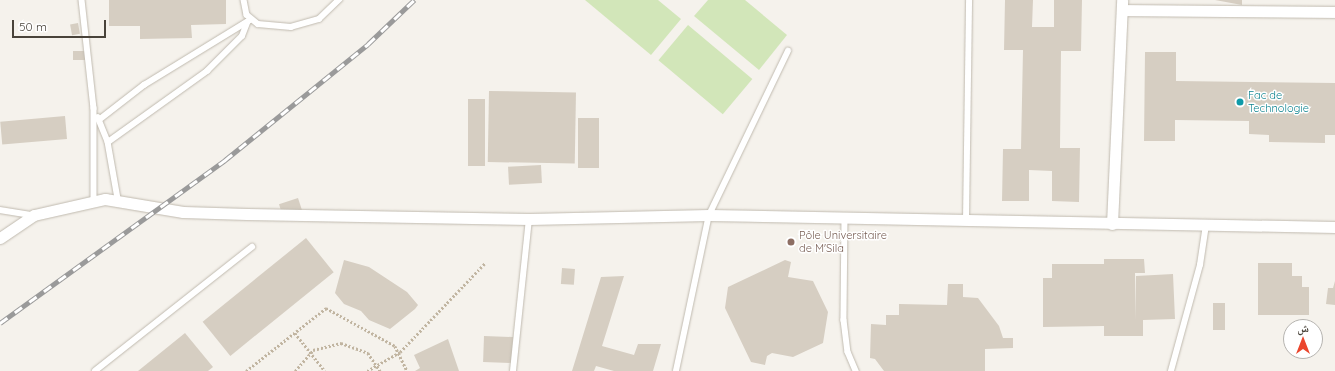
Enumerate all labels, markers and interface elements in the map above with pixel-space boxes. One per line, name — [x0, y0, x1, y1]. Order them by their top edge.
scale bar — [14, 12, 108, 38]
text: 50 m — [19, 19, 47, 34]
place label: Fac de Technologie — [1248, 89, 1309, 115]
marker: Fac de Technologie — [1235, 97, 1245, 107]
place label: Pôle Universitaire de M'Sila — [799, 229, 887, 255]
marker: Pôle Universitaire de M'Sila — [786, 237, 796, 247]
north arrow — [1283, 319, 1323, 359]
text: ش — [1297, 321, 1309, 335]

